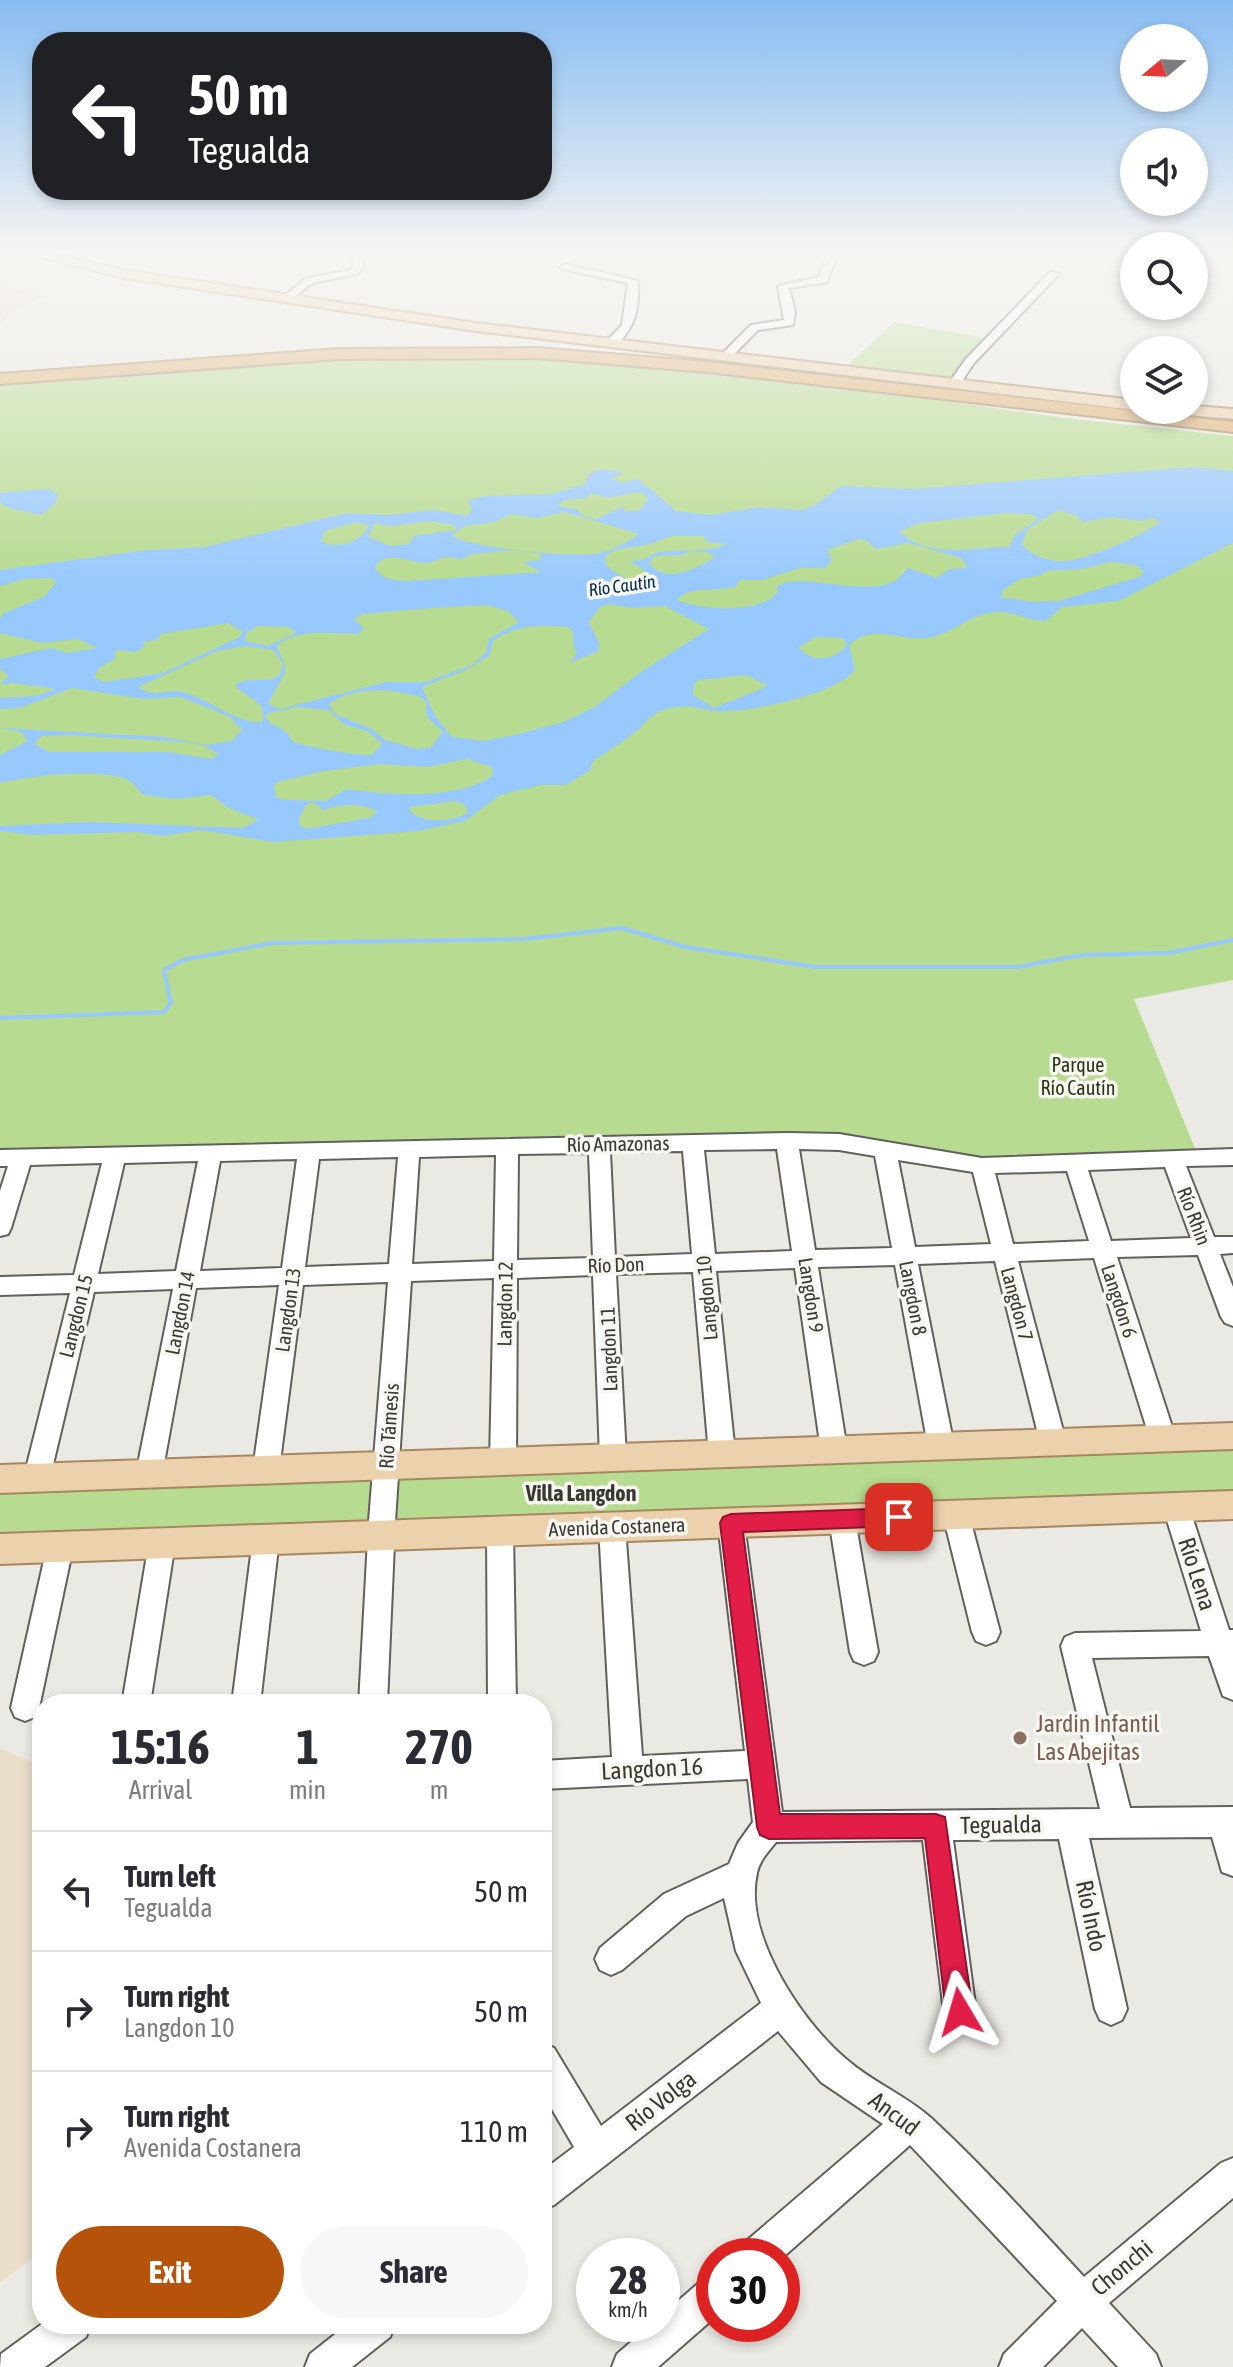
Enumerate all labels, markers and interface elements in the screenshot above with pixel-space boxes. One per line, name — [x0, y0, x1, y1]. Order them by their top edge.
north arrow — [1120, 24, 1208, 112]
map controls — [1120, 24, 1208, 424]
text: 50 m — [188, 63, 289, 127]
icon: left — [56, 64, 160, 168]
button: sound — [1120, 128, 1208, 216]
text: Tegualda — [188, 129, 311, 171]
button: search — [1120, 232, 1208, 320]
button: layers — [1120, 336, 1208, 424]
water label: Río Cautín — [587, 570, 657, 601]
park label: Parque Río Cautín — [1041, 1053, 1115, 1099]
street label: Río Amazonas — [566, 1131, 670, 1156]
street label: Río Rhin — [1173, 1183, 1216, 1248]
street label: Río Don — [587, 1252, 645, 1277]
street label: Langdon 10 — [691, 1255, 722, 1341]
street label: Langdon 9 — [794, 1256, 829, 1334]
street label: Langdon 8 — [895, 1259, 932, 1337]
street label: Langdon 12 — [492, 1261, 517, 1347]
street label: Langdon 6 — [1097, 1261, 1142, 1340]
street label: Langdon 7 — [997, 1264, 1038, 1343]
street label: Langdon 13 — [270, 1266, 305, 1354]
street label: Langdon 14 — [160, 1269, 199, 1357]
street label: Langdon 15 — [54, 1272, 97, 1360]
street label: Langdon 11 — [596, 1306, 621, 1392]
street label: Río Támesis — [374, 1382, 403, 1469]
district label: Villa Langdon — [525, 1480, 636, 1506]
pin — [865, 1483, 933, 1551]
icon: arrive — [877, 1495, 921, 1539]
street label: Avenida Costanera — [548, 1513, 686, 1540]
street label: Río Lena — [1173, 1534, 1222, 1614]
place label: Jardin Infantil Las Abejitas — [1036, 1710, 1160, 1765]
text: 15:16 — [111, 1719, 210, 1774]
text: 1 — [296, 1719, 319, 1774]
text: 270 — [405, 1719, 473, 1774]
marker: Jardin Infantil Las Abejitas — [1011, 1729, 1029, 1747]
street label: Langdon 16 — [600, 1752, 704, 1785]
text: Arrival — [129, 1775, 192, 1805]
text: min — [289, 1775, 326, 1805]
text: m — [430, 1775, 448, 1805]
street label: Tegualda — [960, 1810, 1042, 1839]
text: Turn left — [124, 1859, 216, 1893]
icon: left — [56, 1869, 100, 1913]
text: 50 m — [474, 1874, 528, 1908]
street label: Río Indo — [1071, 1878, 1112, 1954]
text: Tegualda — [124, 1893, 213, 1923]
position arrow — [918, 1970, 1002, 2054]
text: Turn right — [124, 1979, 230, 2013]
icon: right — [56, 1989, 100, 2033]
text: 50 m — [474, 1994, 528, 2028]
text: Langdon 10 — [124, 2013, 235, 2043]
street label: Río Volga — [620, 2065, 701, 2136]
street label: Ancud — [864, 2086, 924, 2141]
text: Turn right — [124, 2099, 230, 2133]
icon: right — [56, 2109, 100, 2153]
text: 110 m — [460, 2114, 528, 2148]
text: Avenida Costanera — [124, 2133, 302, 2163]
button: Exit — [56, 2226, 284, 2318]
button: Share — [300, 2226, 528, 2318]
street label: Chonchi — [1086, 2234, 1158, 2301]
speed limit sign: 30 — [696, 2238, 800, 2342]
text: 28 — [609, 2257, 647, 2302]
text: km/h — [608, 2298, 648, 2321]

